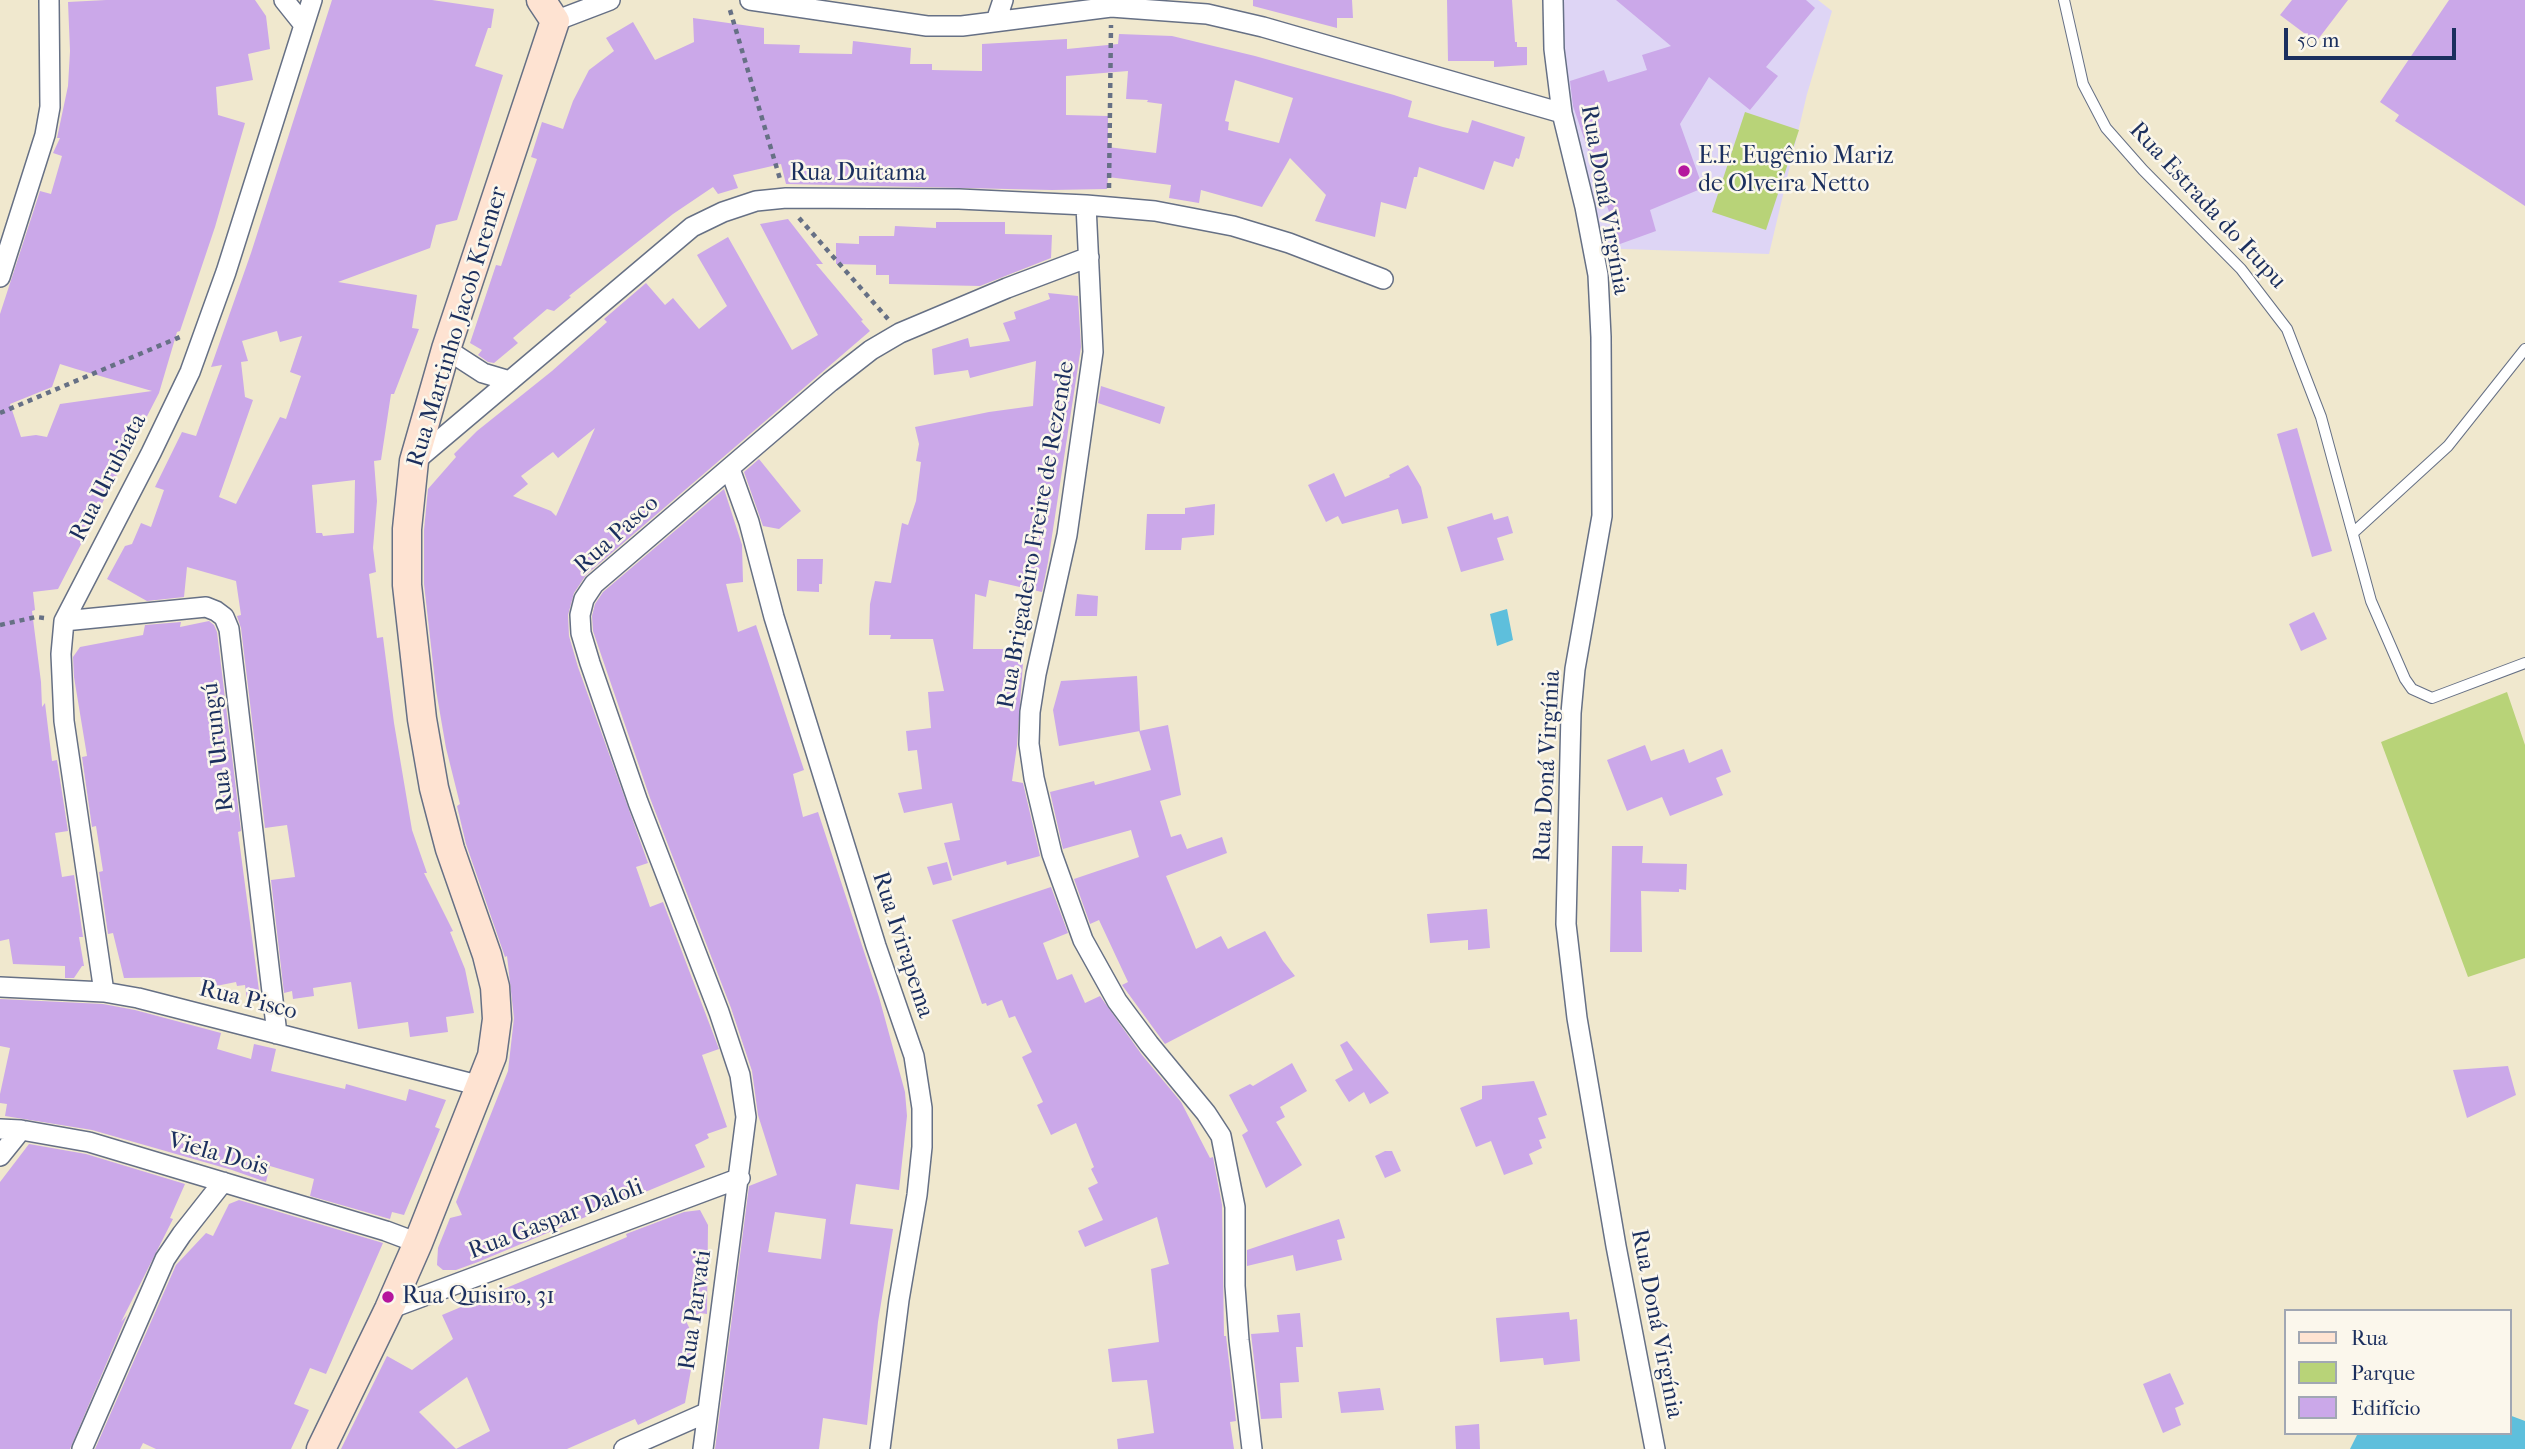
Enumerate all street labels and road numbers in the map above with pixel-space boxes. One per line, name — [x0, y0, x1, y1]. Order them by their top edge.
street label: Rua Doná Virgínia — [1573, 103, 1635, 297]
street label: Rua Estrada do Itupu — [2122, 117, 2292, 295]
street label: Rua Duitama — [790, 160, 926, 188]
street label: Rua Martinho Jacob Kremer — [402, 183, 514, 471]
street label: Rua Brigadeiro Freire de Rezende — [992, 359, 1082, 711]
street label: Rua Urubiata — [64, 409, 154, 547]
street label: Rua Pasco — [569, 490, 665, 580]
street label: Rua Doná Virgínia — [1529, 669, 1567, 863]
street label: Rua Urungú — [197, 681, 241, 813]
street label: Rua Ivirapema — [865, 868, 939, 1022]
street label: Rua Pisco — [196, 975, 300, 1027]
street label: Viela Dois — [164, 1127, 272, 1183]
street label: Rua Gaspar Daloli — [465, 1173, 647, 1267]
street label: Rua Doná Virgínia — [1624, 1227, 1688, 1421]
street label: Rua Parvati — [673, 1248, 719, 1372]

